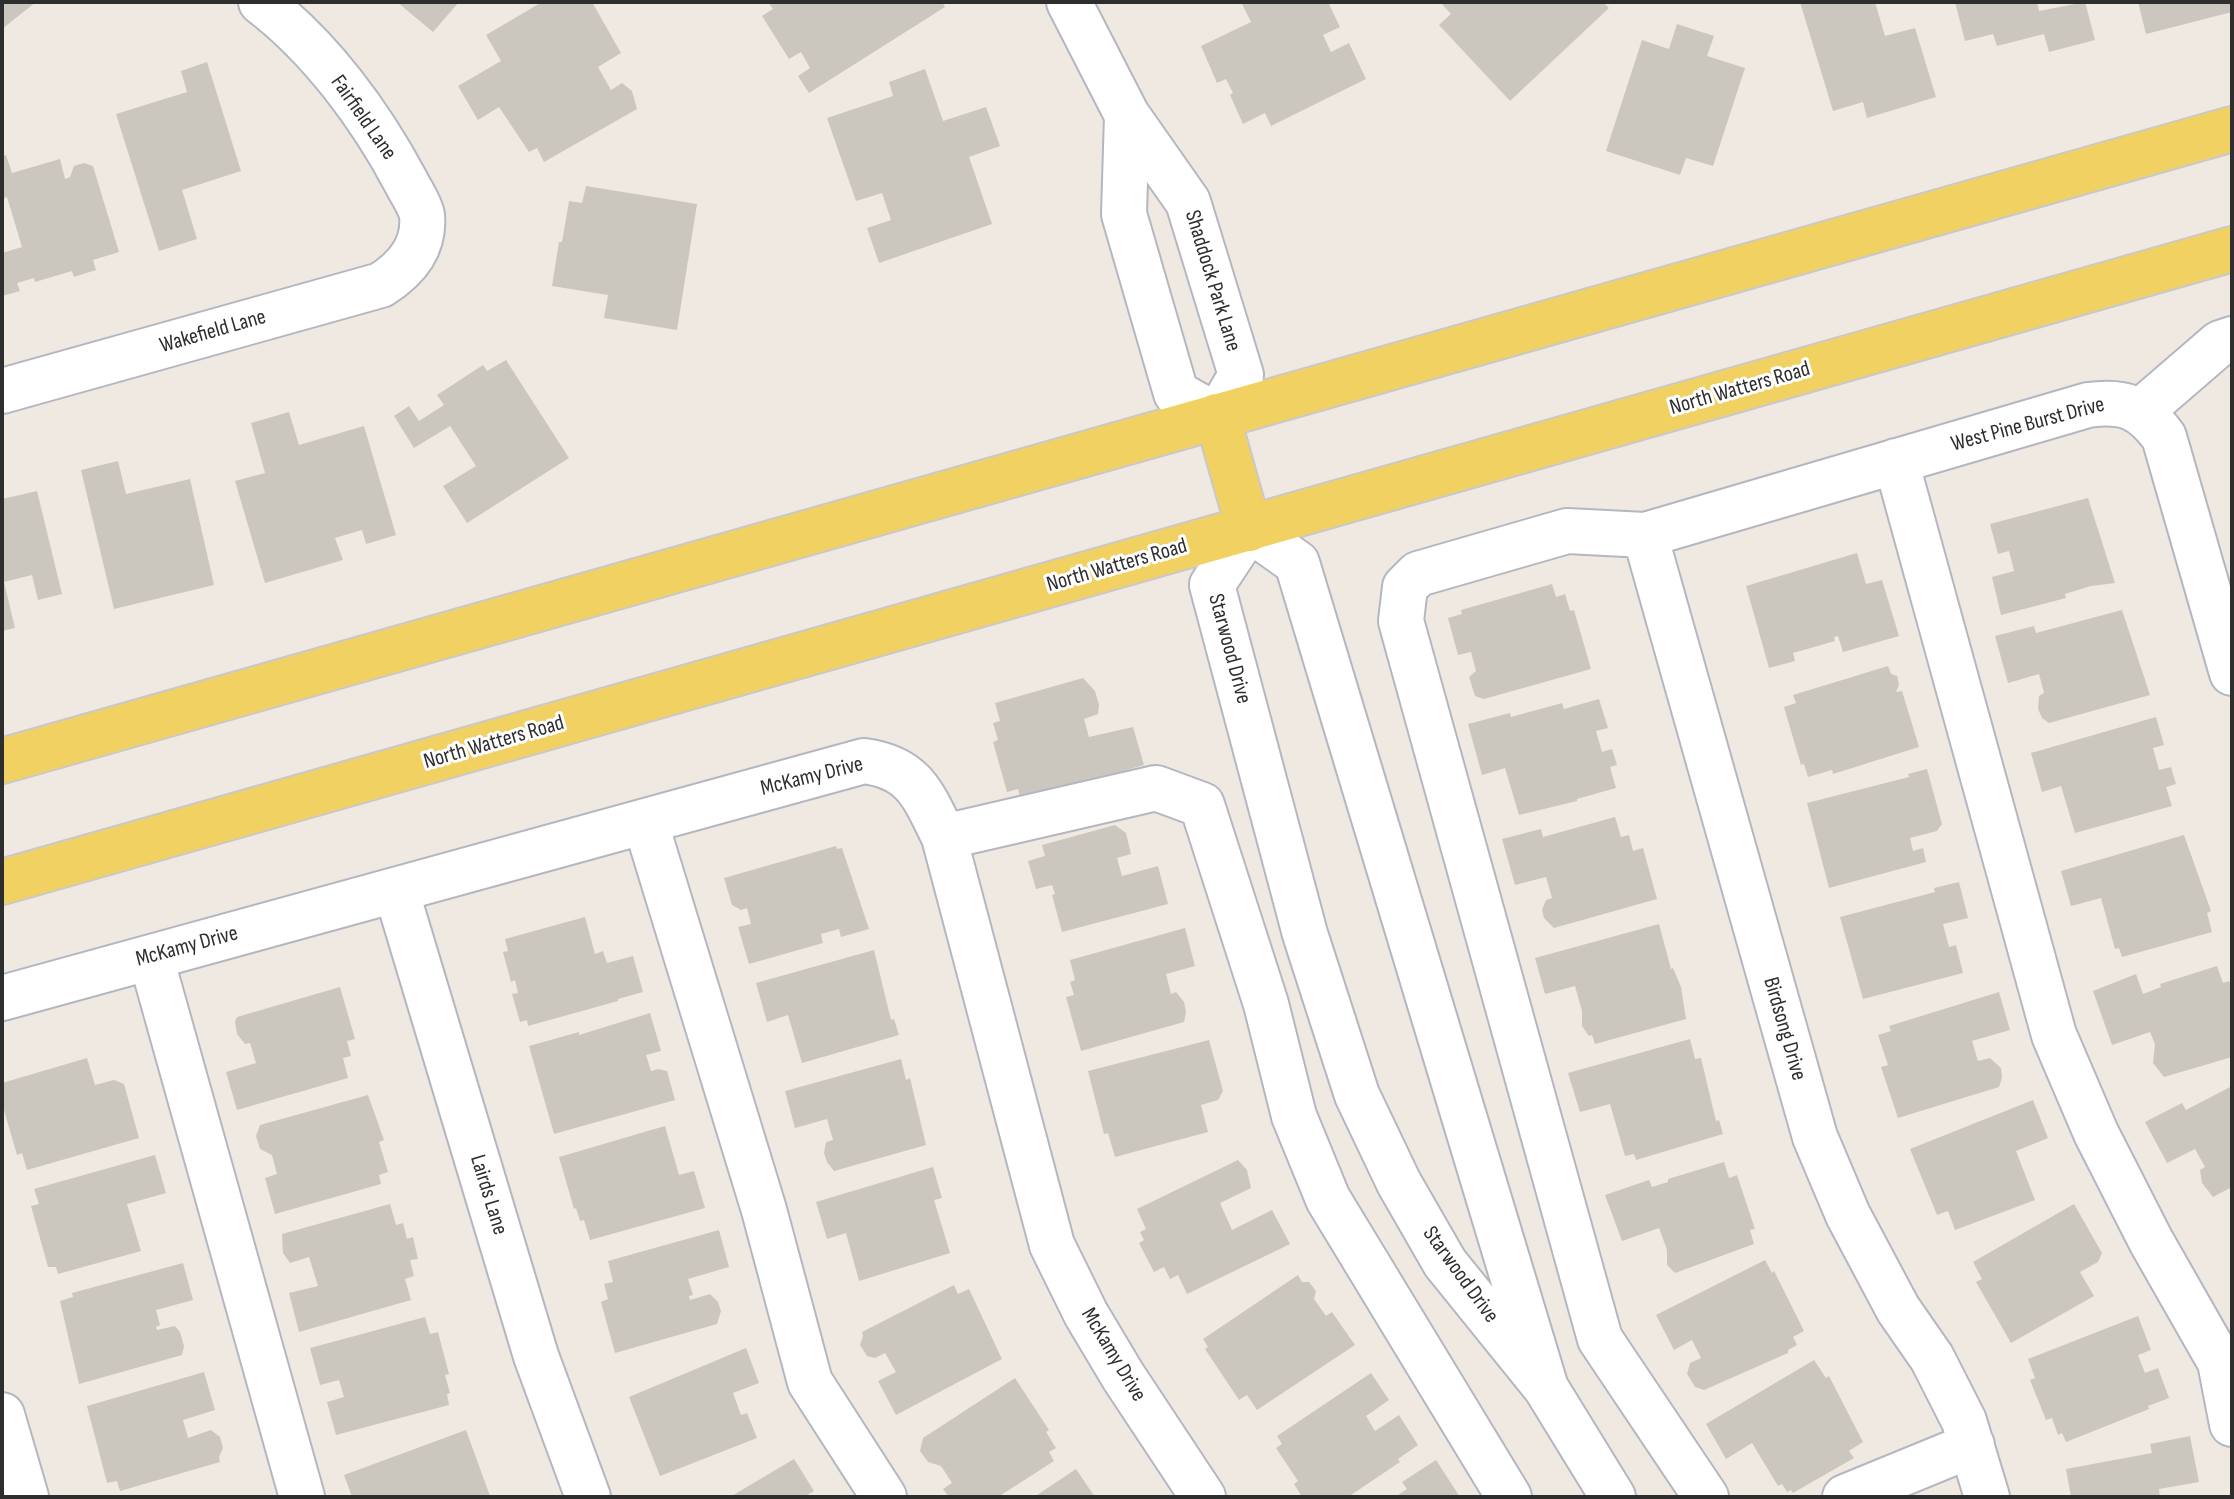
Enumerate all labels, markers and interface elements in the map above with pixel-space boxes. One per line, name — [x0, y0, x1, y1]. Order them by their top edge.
street label: Fairfield Lane — [324, 71, 402, 165]
street label: Shaddock Park Lane — [1178, 207, 1246, 355]
street label: Wakefield Lane — [157, 304, 269, 360]
street label: North Watters Road — [1667, 356, 1813, 422]
street label: West Pine Burst Drive — [1949, 392, 2107, 458]
street label: North Watters Road — [1044, 533, 1190, 599]
street label: Starwood Drive — [1202, 591, 1256, 707]
street label: North Watters Road — [421, 710, 567, 776]
street label: McKamy Drive — [758, 752, 866, 802]
street label: McKamy Drive — [133, 921, 241, 973]
street label: Birdsong Drive — [1757, 974, 1811, 1084]
street label: Lairds Lane — [463, 1152, 513, 1238]
street label: Starwood Drive — [1416, 1222, 1504, 1328]
street label: McKamy Drive — [1075, 1303, 1151, 1407]

